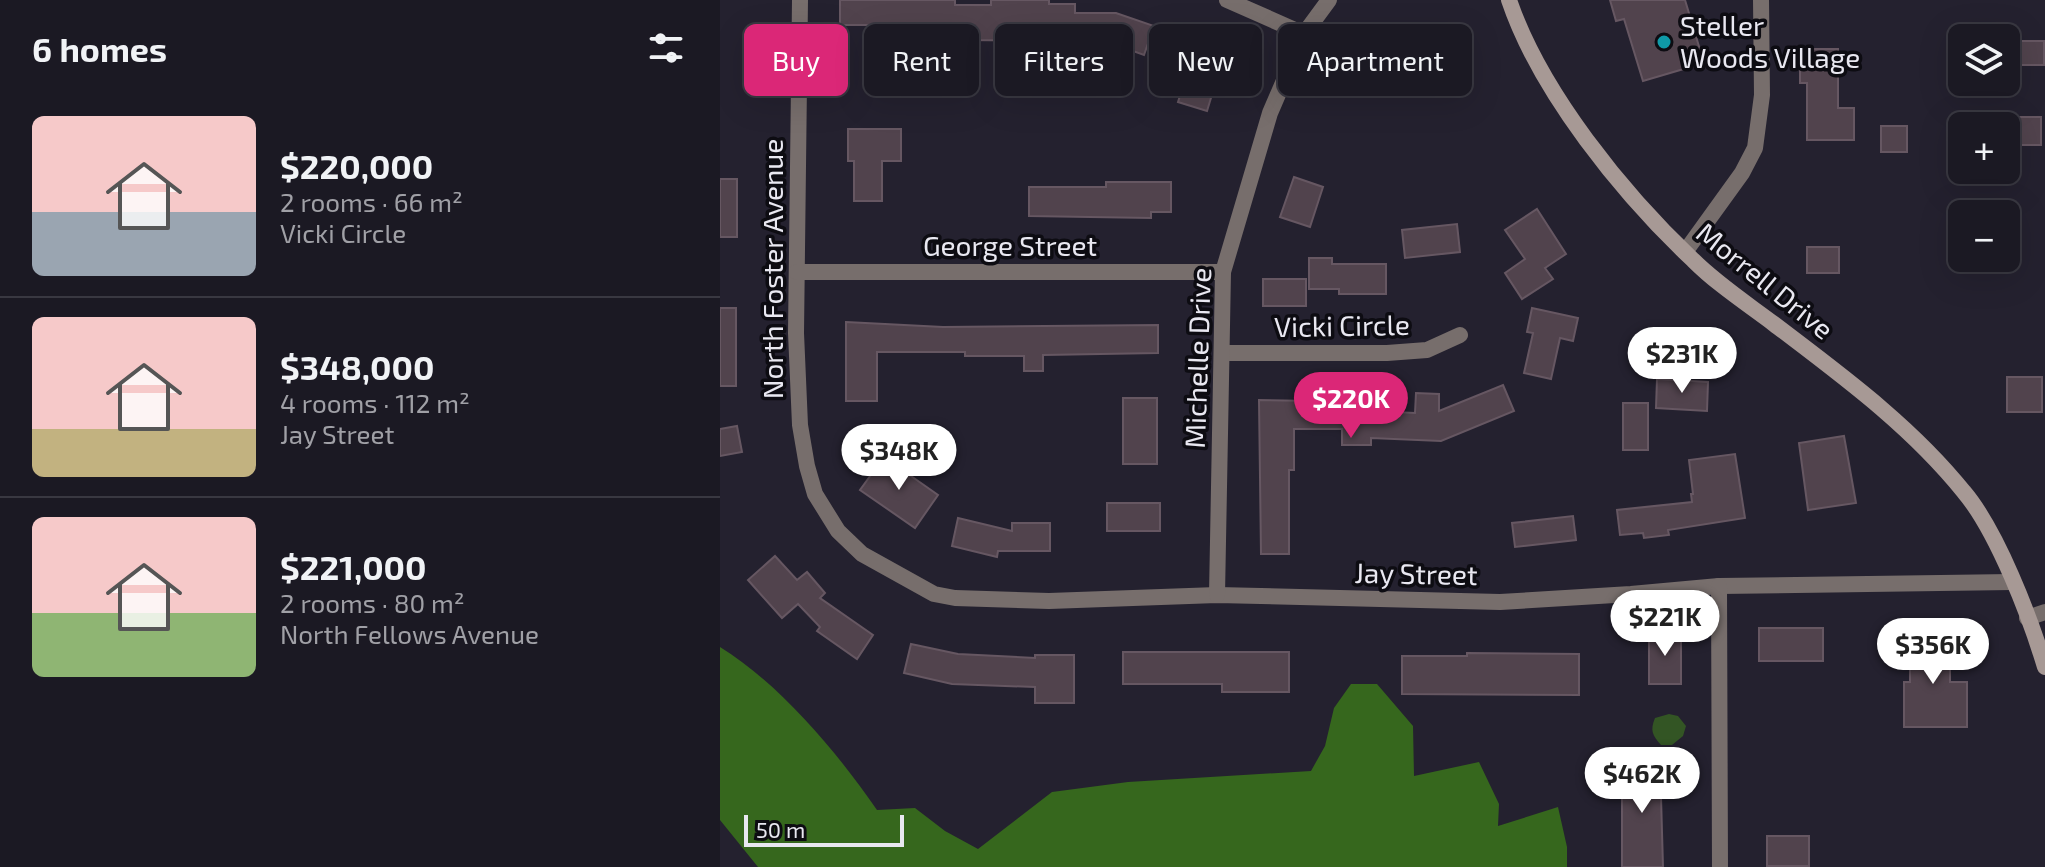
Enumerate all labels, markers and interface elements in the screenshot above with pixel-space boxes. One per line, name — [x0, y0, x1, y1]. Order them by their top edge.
place label: Steller Woods Village — [1680, 8, 1860, 74]
chip: Buy — [744, 24, 848, 96]
chip: Rent — [864, 24, 979, 96]
chip: Filters — [995, 24, 1133, 96]
chip: New — [1149, 24, 1262, 96]
chip: Apartment — [1278, 24, 1472, 96]
map controls — [1948, 24, 2020, 272]
button: layers — [1948, 24, 2020, 96]
icon: filters — [644, 26, 688, 70]
text: 6 homes — [32, 28, 167, 69]
marker: Steller Woods Village — [1655, 33, 1673, 51]
button: + — [1948, 112, 2020, 184]
street label: North Foster Avenue — [755, 139, 789, 399]
text: $220,000 — [280, 145, 433, 186]
icon: home — [96, 148, 192, 244]
text: 2 rooms · 66 m² — [280, 186, 463, 217]
button: − — [1948, 200, 2020, 272]
street label: Morrell Drive — [1690, 215, 1841, 346]
text: Vicki Circle — [280, 217, 406, 248]
street label: George Street — [923, 228, 1097, 262]
street label: Michelle Drive — [1177, 267, 1217, 449]
street label: Vicki Circle — [1274, 307, 1410, 343]
pin: $231K — [1626, 327, 1738, 395]
text: $231K — [1646, 337, 1718, 368]
text: $348,000 — [280, 346, 434, 387]
icon: home — [96, 349, 192, 445]
pin: $220K — [1295, 372, 1407, 440]
text: $220K — [1312, 382, 1390, 413]
text: 4 rooms · 112 m² — [280, 387, 470, 418]
text: Jay Street — [280, 418, 394, 449]
pin: $348K — [843, 424, 955, 492]
text: $348K — [859, 434, 939, 465]
text: $221,000 — [280, 546, 427, 587]
icon: home — [96, 549, 192, 645]
street label: Jay Street — [1354, 555, 1478, 591]
text: 2 rooms · 80 m² — [280, 587, 465, 618]
pin: $221K — [1609, 590, 1721, 658]
text: $221K — [1628, 600, 1702, 631]
text: North Fellows Avenue — [280, 618, 539, 649]
pin: $356K — [1877, 618, 1989, 686]
text: $356K — [1895, 628, 1971, 659]
pin: $462K — [1586, 747, 1698, 815]
text: $462K — [1603, 757, 1681, 788]
scale bar — [744, 811, 904, 847]
text: 50 m — [756, 816, 805, 842]

